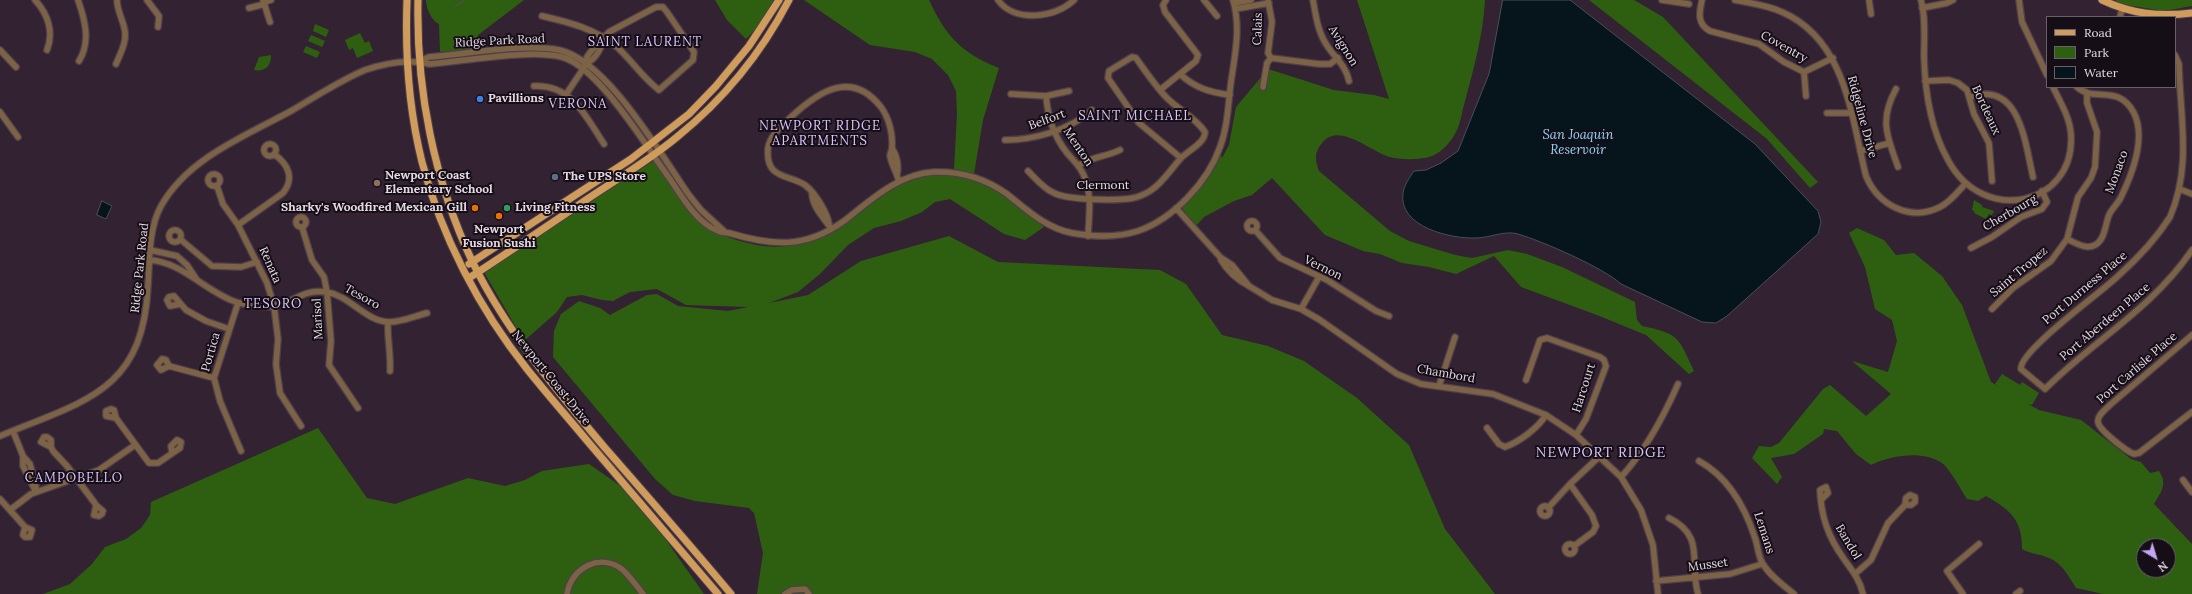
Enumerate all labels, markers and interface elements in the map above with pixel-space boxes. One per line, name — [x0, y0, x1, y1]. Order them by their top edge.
street label: Calais — [1250, 12, 1266, 46]
legend — [2046, 16, 2176, 88]
street label: Avignon — [1325, 23, 1361, 69]
text: Road — [2084, 25, 2112, 40]
street label: Coventry — [1758, 28, 1810, 66]
street label: Ridge Park Road — [455, 31, 545, 51]
district label: SAINT LAURENT — [588, 34, 702, 50]
text: Park — [2084, 45, 2109, 60]
text: Water — [2084, 65, 2118, 80]
street label: Ridgeline Drive — [1844, 74, 1880, 160]
street label: Bordeaux — [1968, 83, 2004, 137]
place label: Pavillions — [488, 92, 544, 106]
marker: Pavillions — [475, 94, 485, 104]
district label: VERONA — [549, 96, 607, 112]
street label: Belfort — [1027, 107, 1067, 133]
district label: SAINT MICHAEL — [1078, 108, 1192, 124]
district label: NEWPORT RIDGE APARTMENTS — [759, 118, 881, 149]
street label: Menton — [1060, 125, 1096, 169]
water label: San Joaquin Reservoir — [1543, 127, 1613, 158]
street label: Monaco — [2103, 149, 2131, 195]
place label: Newport Coast Elementary School — [385, 169, 493, 197]
place label: The UPS Store — [563, 170, 646, 184]
marker: The UPS Store — [550, 172, 560, 182]
marker: Newport Coast Elementary School — [372, 178, 382, 188]
street label: Clermont — [1077, 179, 1129, 193]
street label: Cherbourg — [1980, 192, 2040, 234]
place label: Sharky's Woodfired Mexican Gill — [281, 201, 467, 215]
place label: Living Fitness — [515, 201, 595, 215]
marker: Sharky's Woodfired Mexican Gill — [470, 203, 480, 213]
marker: Living Fitness — [502, 203, 512, 213]
marker: Newport Fusion Sushi — [494, 211, 504, 221]
street label: Ridge Park Road — [128, 222, 152, 314]
place label: Newport Fusion Sushi — [462, 223, 536, 251]
street label: Saint Tropez — [1987, 244, 2051, 300]
street label: Renata — [256, 245, 284, 285]
street label: Port Durness Place — [2040, 248, 2130, 328]
street label: Vernon — [1302, 253, 1344, 283]
street label: Port Aberdeen Place — [2057, 280, 2153, 364]
street label: Tesoro — [342, 281, 382, 313]
district label: TESORO — [244, 296, 302, 312]
street label: Marisol — [310, 298, 326, 340]
street label: Newport Coast Drive — [508, 328, 594, 428]
street label: Port Carlisle Place — [2094, 329, 2180, 407]
street label: Portica — [199, 331, 223, 373]
street label: Chambord — [1416, 362, 1476, 386]
street label: Harcourt — [1569, 362, 1599, 414]
district label: NEWPORT RIDGE — [1536, 445, 1666, 461]
district label: CAMPOBELLO — [25, 470, 123, 486]
street label: Lemans — [1750, 510, 1778, 556]
street label: Bandol — [1832, 522, 1864, 562]
north arrow — [2136, 538, 2176, 578]
street label: Musset — [1687, 555, 1729, 575]
text: N — [2155, 559, 2170, 575]

